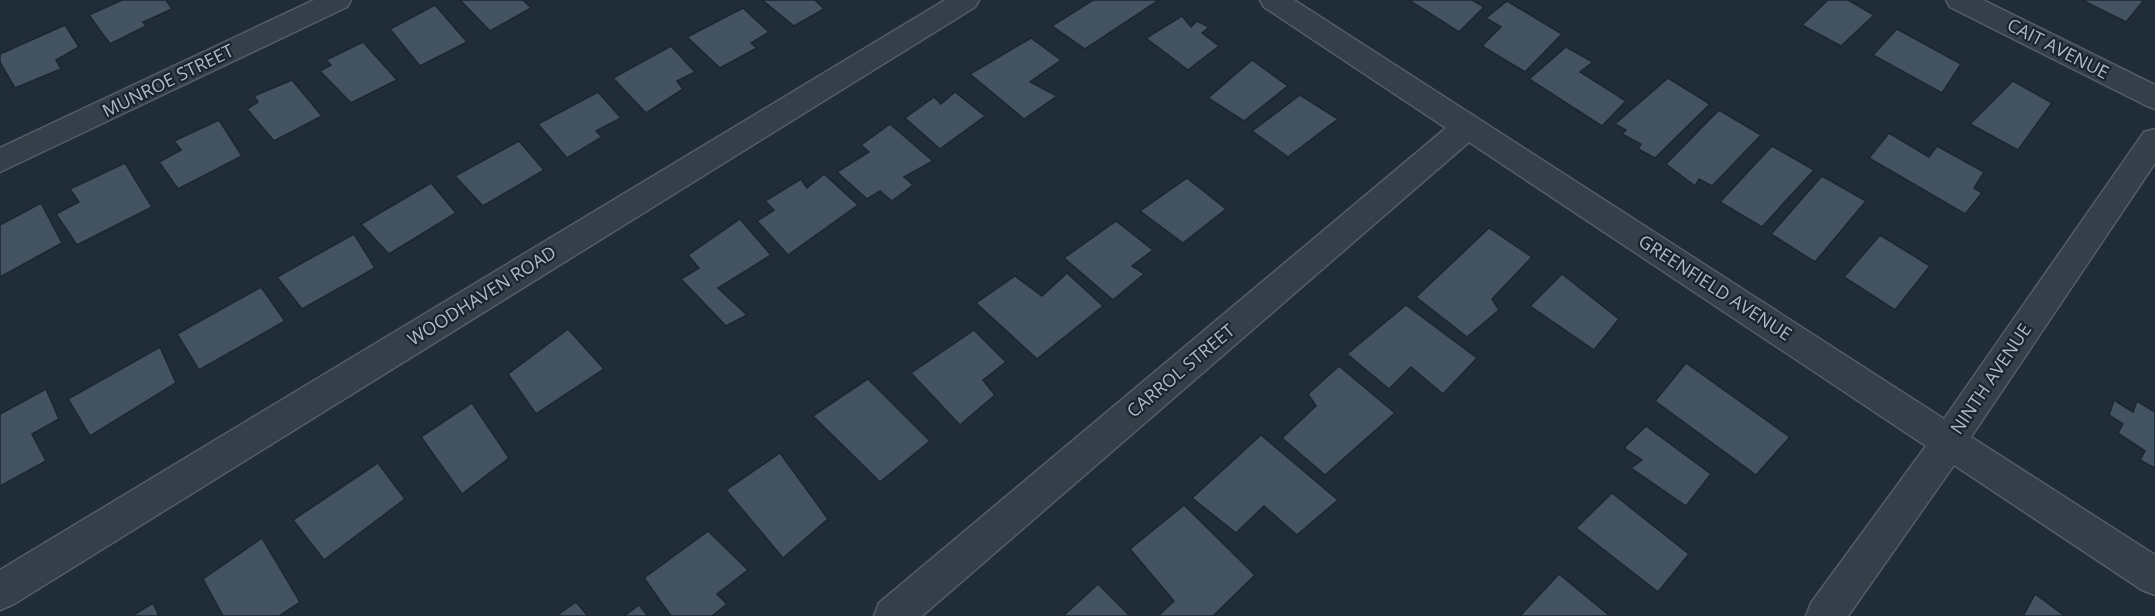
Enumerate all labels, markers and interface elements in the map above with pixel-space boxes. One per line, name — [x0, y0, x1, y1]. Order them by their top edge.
street label: CAIT AVENUE — [2003, 12, 2113, 84]
street label: MUNROE STREET — [98, 38, 237, 122]
street label: GREENFIELD AVENUE — [1634, 229, 1797, 346]
street label: WOODHAVEN ROAD — [403, 240, 560, 351]
street label: CARROL STREET — [1121, 318, 1239, 422]
street label: NINTH AVENUE — [1944, 318, 2036, 439]

